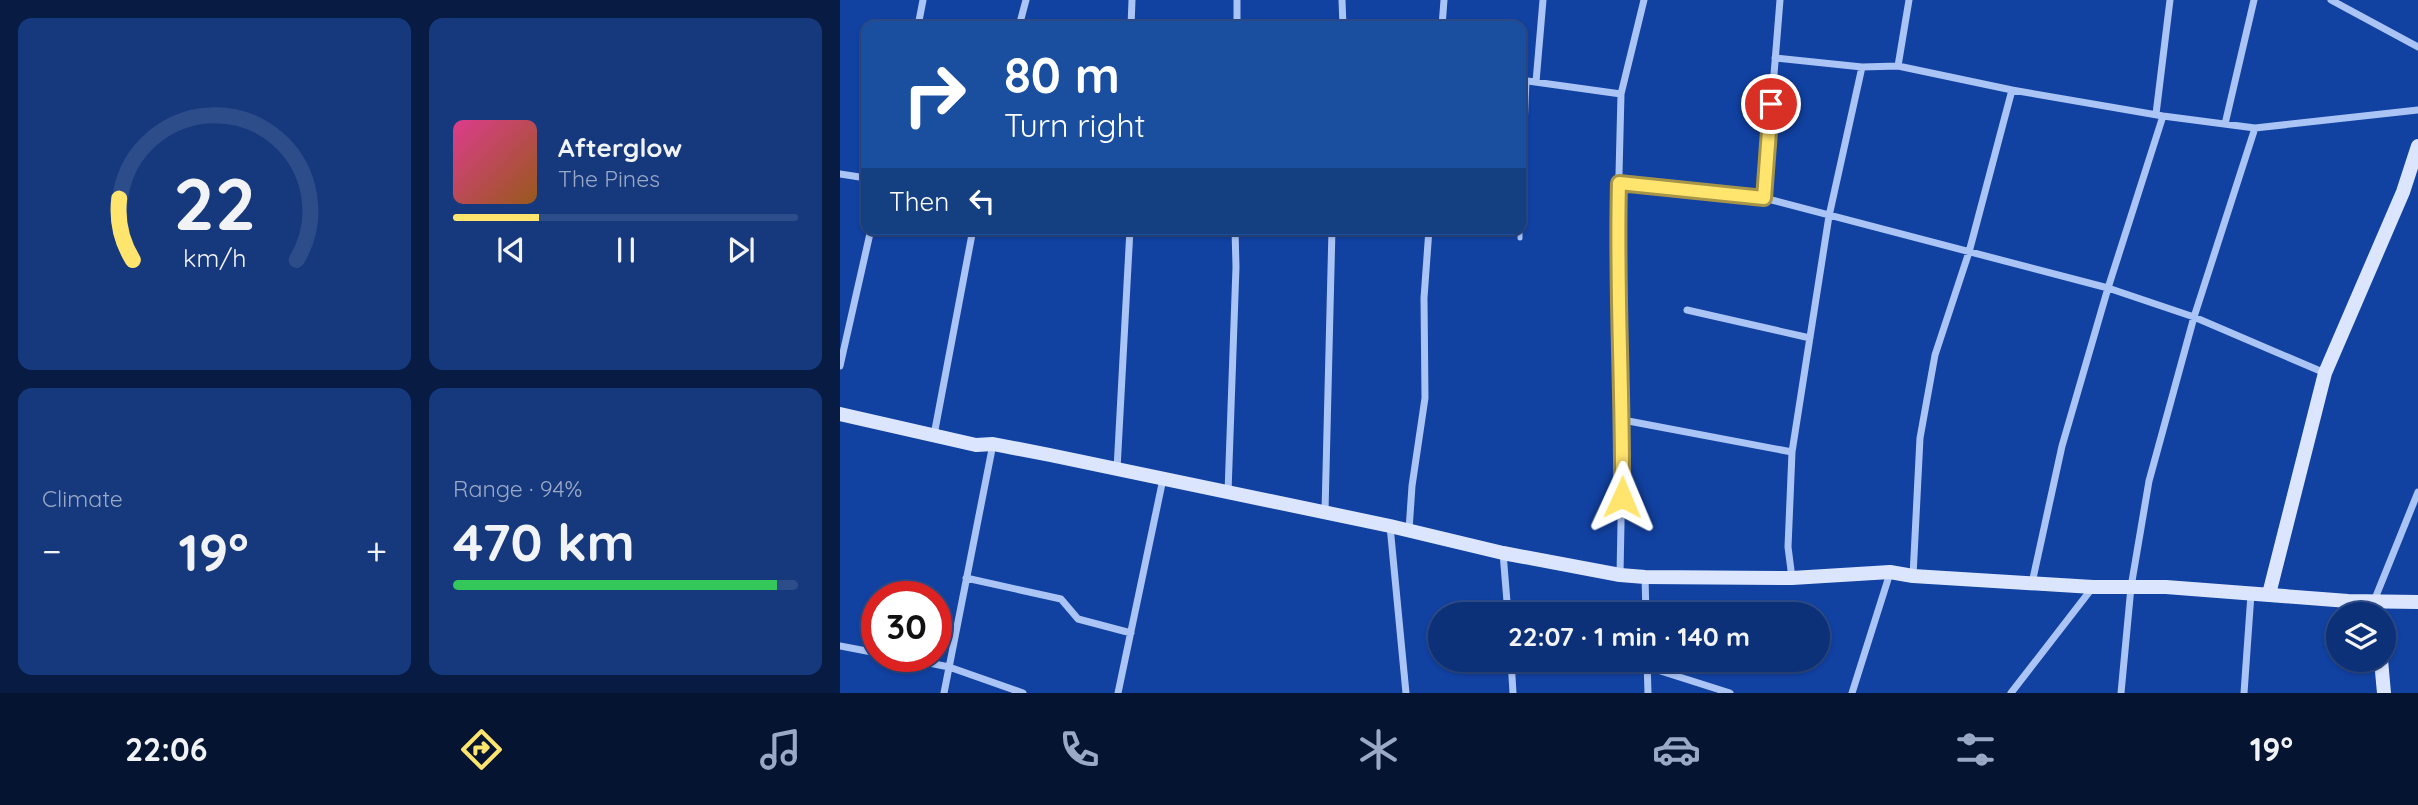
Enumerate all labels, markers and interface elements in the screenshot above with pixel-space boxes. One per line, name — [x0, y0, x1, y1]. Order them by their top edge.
text: 80 m — [1004, 44, 1120, 105]
icon: right — [889, 49, 980, 140]
pin — [1741, 74, 1801, 134]
icon: arrive — [1752, 85, 1790, 123]
text: Turn right — [1004, 105, 1145, 145]
text: Afterglow — [558, 131, 682, 164]
text: 22 — [173, 158, 256, 249]
text: The Pines — [558, 164, 660, 193]
icon: left — [963, 182, 1001, 220]
text: Then — [889, 185, 949, 218]
icon: previous — [492, 231, 530, 269]
icon: pause — [607, 231, 645, 269]
icon: next — [722, 231, 760, 269]
text: km/h — [183, 242, 246, 273]
position arrow — [1585, 460, 1659, 534]
text: Range · 94% — [453, 474, 582, 503]
text: Climate — [42, 484, 123, 513]
text: 470 km — [453, 509, 635, 574]
text: 19° — [179, 519, 249, 584]
text: − — [42, 527, 62, 575]
text: + — [366, 527, 387, 575]
speed limit sign: 30 — [861, 581, 952, 672]
map controls — [2326, 602, 2396, 672]
button: layers — [2326, 602, 2396, 672]
text: 22:07 · 1 min · 140 m — [1508, 620, 1750, 653]
icon: directions — [457, 725, 506, 774]
icon: music — [756, 725, 805, 774]
icon: phone — [1055, 725, 1104, 774]
icon: climate — [1354, 725, 1403, 774]
icon: car — [1652, 725, 1701, 774]
icon: filters — [1951, 725, 2000, 774]
text: 22:06 — [125, 729, 207, 769]
text: 19° — [2250, 729, 2293, 769]

